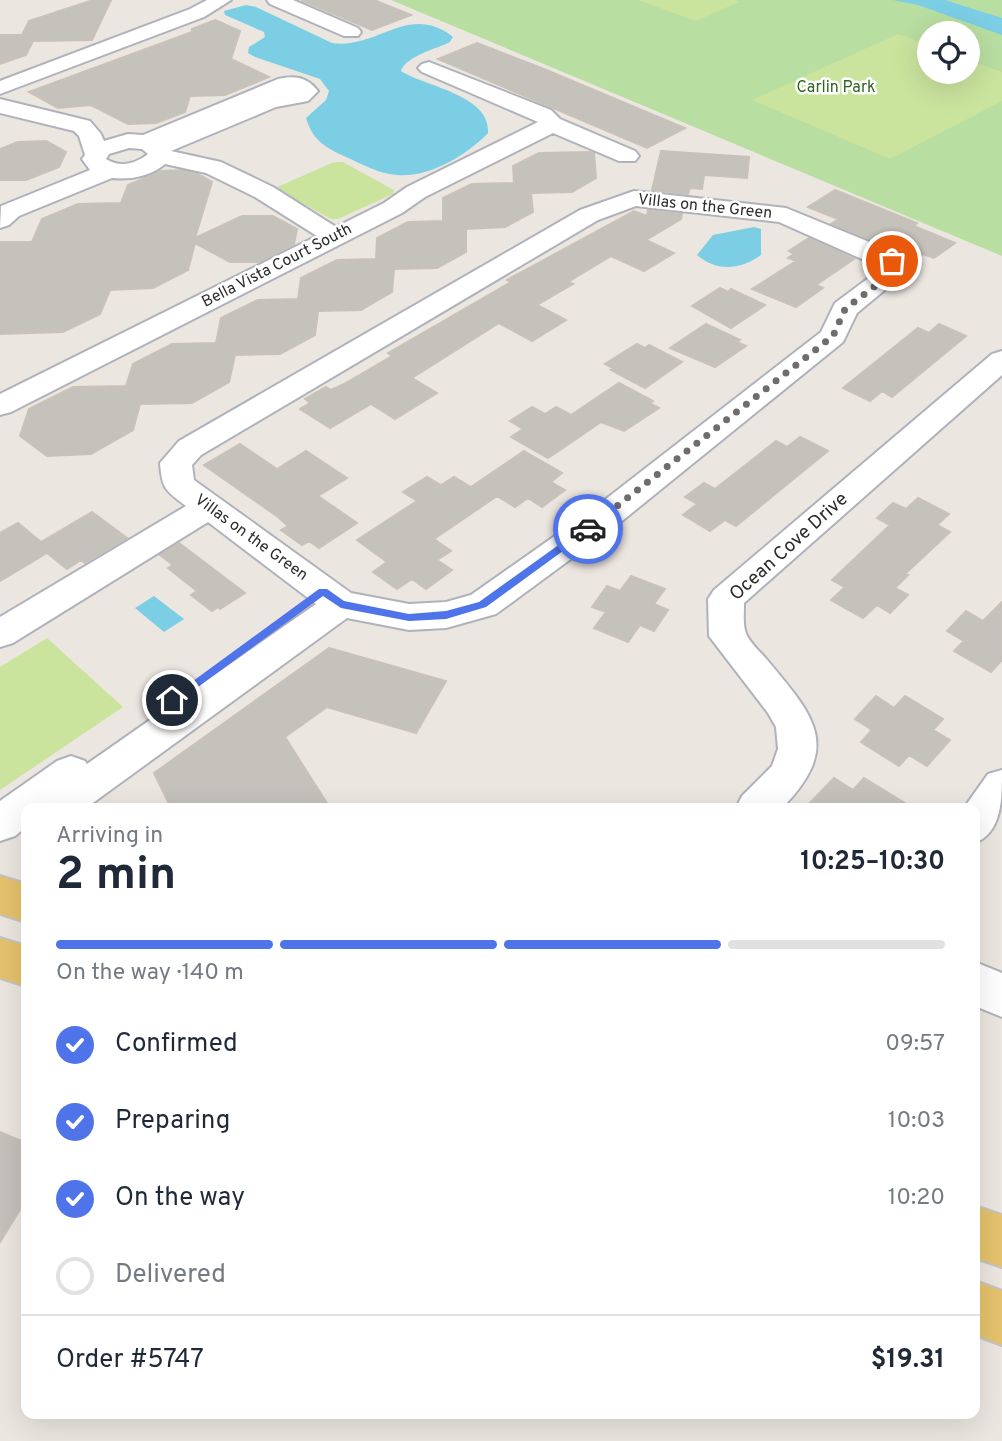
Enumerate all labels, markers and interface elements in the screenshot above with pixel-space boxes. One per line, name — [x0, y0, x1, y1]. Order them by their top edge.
map controls — [917, 21, 980, 84]
button: locate — [917, 21, 980, 84]
park label: Carlin Park — [796, 78, 876, 98]
street label: Villas on the Green — [637, 190, 773, 224]
street label: Bella Vista Court South — [199, 219, 355, 313]
pin — [862, 231, 922, 291]
icon: bag — [873, 242, 911, 280]
street label: Ocean Cove Drive — [725, 488, 853, 606]
street label: Villas on the Green — [191, 490, 311, 586]
courier — [553, 494, 623, 564]
icon: car — [569, 510, 607, 548]
pin — [142, 670, 202, 730]
icon: home — [153, 681, 191, 719]
text: Arriving in — [56, 822, 163, 851]
text: 10:25–10:30 — [800, 846, 945, 879]
text: 2 min — [56, 847, 176, 906]
text: On the way · 140 m — [56, 959, 244, 988]
icon: check — [56, 1026, 94, 1064]
text: Confirmed — [115, 1028, 238, 1061]
text: 09:57 — [885, 1030, 945, 1059]
icon: check — [56, 1103, 94, 1141]
text: Preparing — [115, 1105, 230, 1138]
text: 10:03 — [888, 1107, 945, 1136]
icon: check — [56, 1180, 94, 1218]
text: On the way — [115, 1182, 245, 1215]
text: 10:20 — [888, 1184, 945, 1213]
text: Delivered — [115, 1259, 226, 1292]
text: Order #5747 — [56, 1344, 204, 1377]
text: $19.31 — [871, 1344, 945, 1377]

